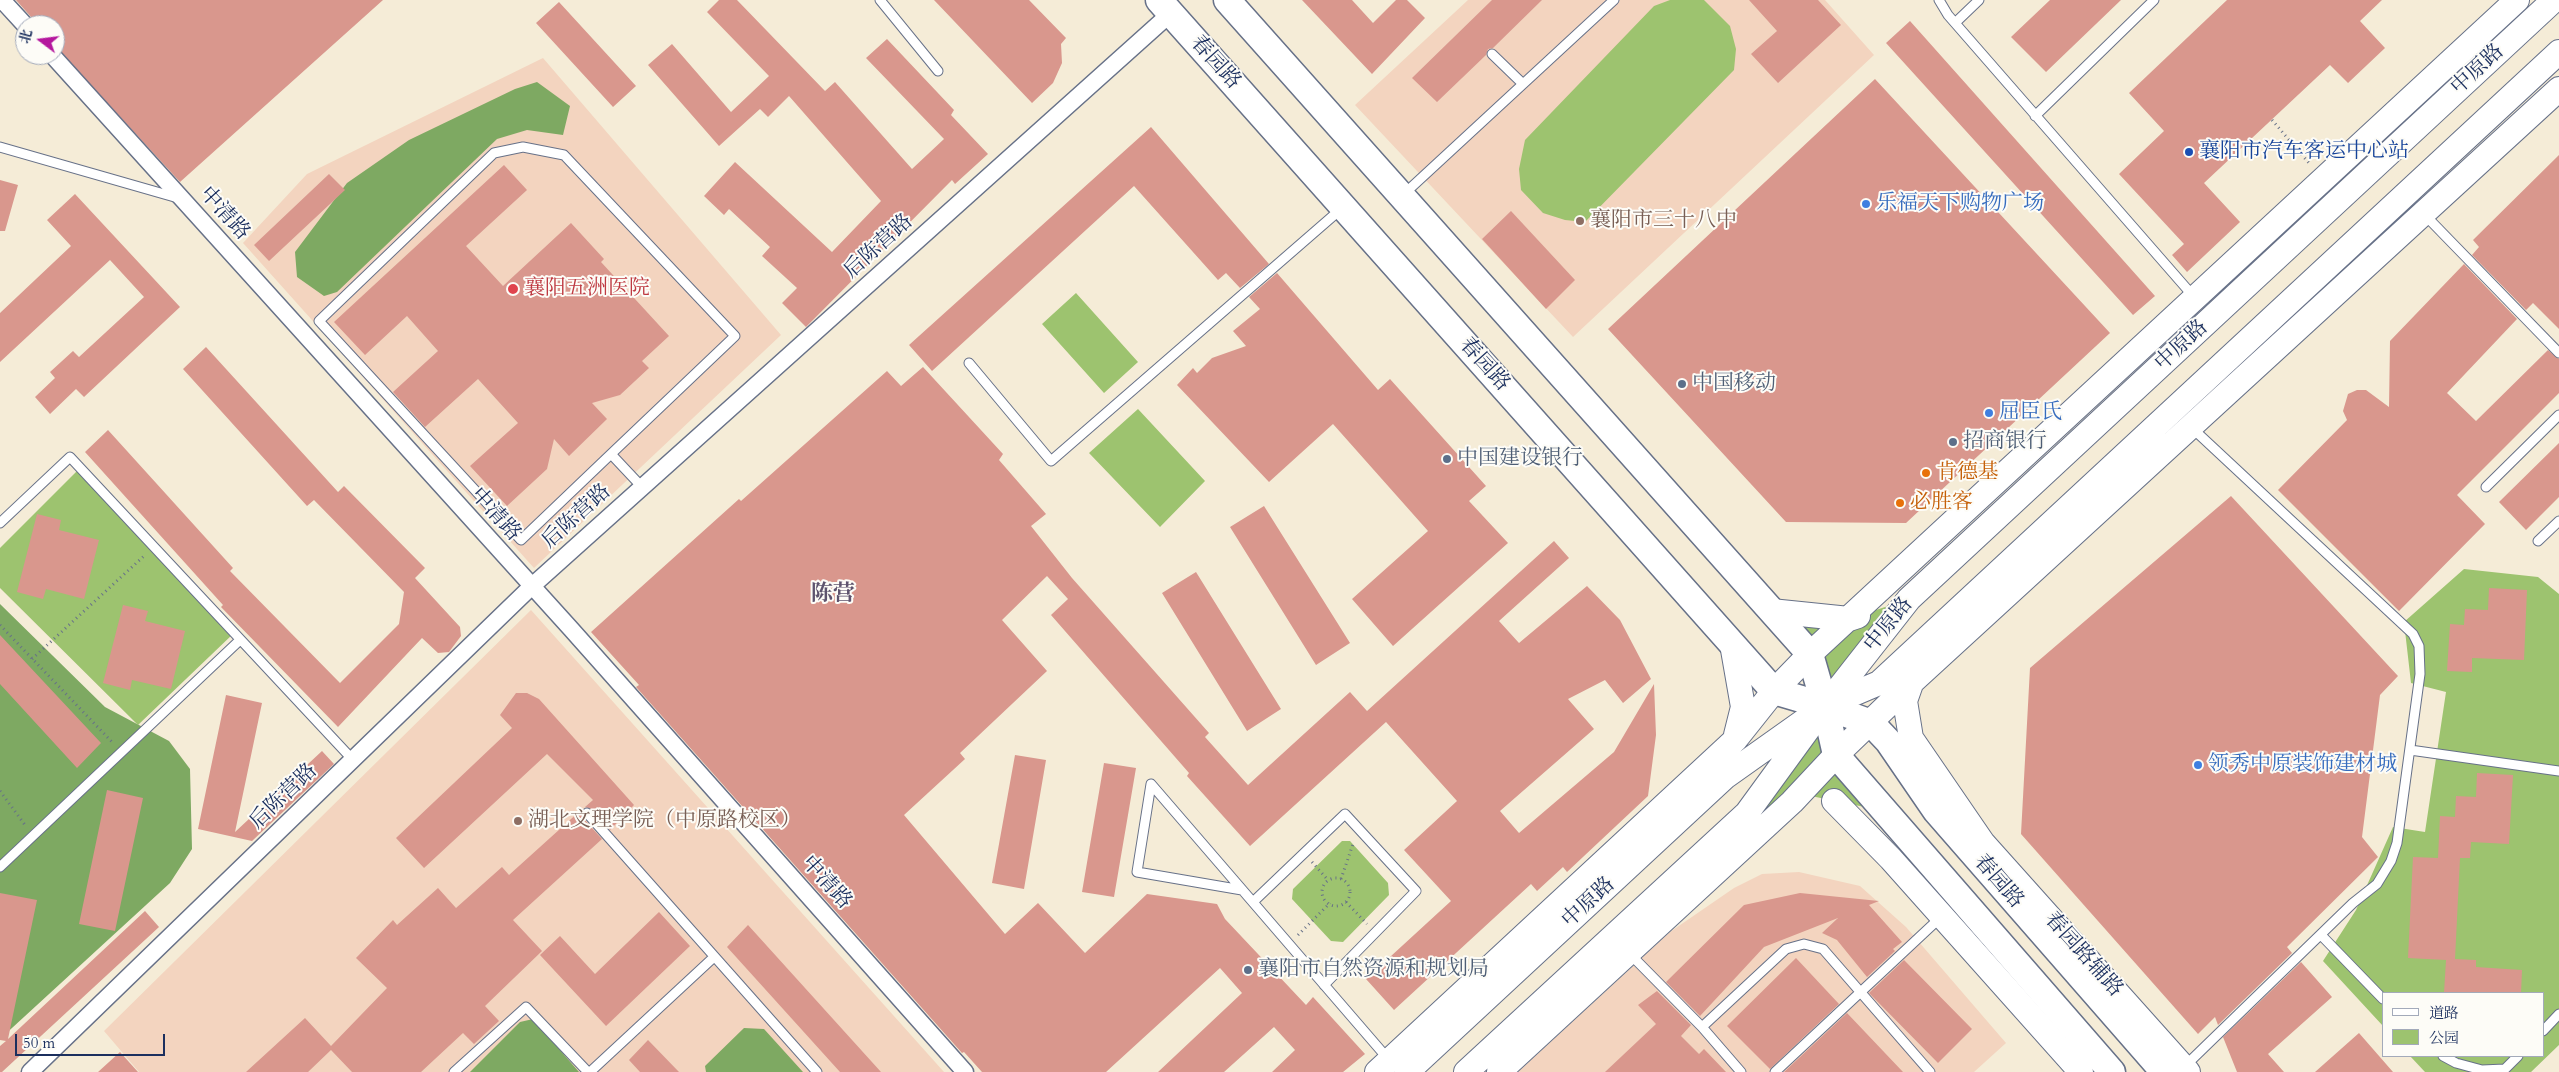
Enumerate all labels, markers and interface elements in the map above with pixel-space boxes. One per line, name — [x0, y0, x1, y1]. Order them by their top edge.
north arrow — [15, 15, 65, 65]
text: 北 — [15, 27, 37, 45]
street label: 春园路 — [1185, 31, 1245, 95]
street label: 中原路 — [2446, 39, 2510, 101]
place label: 襄阳市汽车客运中心站 — [2199, 139, 2409, 165]
marker: 襄阳市汽车客运中心站 — [2183, 146, 2195, 158]
street label: 中清路 — [194, 182, 254, 246]
place label: 乐福天下购物广场 — [1876, 191, 2044, 217]
marker: 乐福天下购物广场 — [1860, 198, 1872, 210]
place label: 襄阳市三十八中 — [1590, 208, 1737, 234]
street label: 后陈营路 — [839, 210, 919, 284]
marker: 襄阳市三十八中 — [1574, 215, 1586, 227]
place label: 襄阳五洲医院 — [524, 276, 650, 302]
marker: 襄阳五洲医院 — [506, 282, 520, 296]
street label: 中原路 — [2150, 315, 2214, 377]
street label: 春园路 — [1454, 333, 1514, 397]
place label: 中国移动 — [1692, 371, 1776, 397]
marker: 中国移动 — [1676, 378, 1688, 390]
place label: 屈臣氏 — [1999, 400, 2062, 426]
marker: 屈臣氏 — [1983, 407, 1995, 419]
place label: 招商银行 — [1963, 429, 2047, 455]
marker: 招商银行 — [1947, 436, 1959, 448]
place label: 中国建设银行 — [1457, 446, 1583, 472]
marker: 中国建设银行 — [1441, 453, 1453, 465]
place label: 肯德基 — [1936, 460, 1999, 486]
marker: 肯德基 — [1920, 467, 1932, 479]
street label: 后陈营路 — [537, 480, 617, 554]
street label: 中清路 — [465, 483, 525, 547]
place label: 必胜客 — [1910, 490, 1973, 516]
marker: 必胜客 — [1894, 497, 1906, 509]
district label: 陈营 — [811, 582, 855, 608]
street label: 中原路 — [1859, 593, 1919, 657]
place label: 领秀中原装饰建材城 — [2208, 752, 2397, 778]
street label: 后陈营路 — [245, 759, 323, 835]
marker: 领秀中原装饰建材城 — [2192, 759, 2204, 771]
place label: 湖北文理学院（中原路校区） — [528, 808, 801, 834]
marker: 湖北文理学院（中原路校区） — [512, 815, 524, 827]
street label: 春园路 — [1968, 850, 2028, 914]
street label: 中清路 — [796, 851, 856, 915]
street label: 中原路 — [1557, 872, 1621, 934]
street label: 春园路辅路 — [2039, 908, 2127, 1002]
place label: 襄阳市自然资源和规划局 — [1258, 957, 1489, 983]
marker: 襄阳市自然资源和规划局 — [1242, 964, 1254, 976]
legend — [2382, 992, 2544, 1057]
text: 道路 — [2429, 1003, 2459, 1023]
scale bar — [18, 1024, 168, 1056]
text: 公园 — [2429, 1028, 2459, 1048]
text: 50 m — [23, 1033, 55, 1053]

